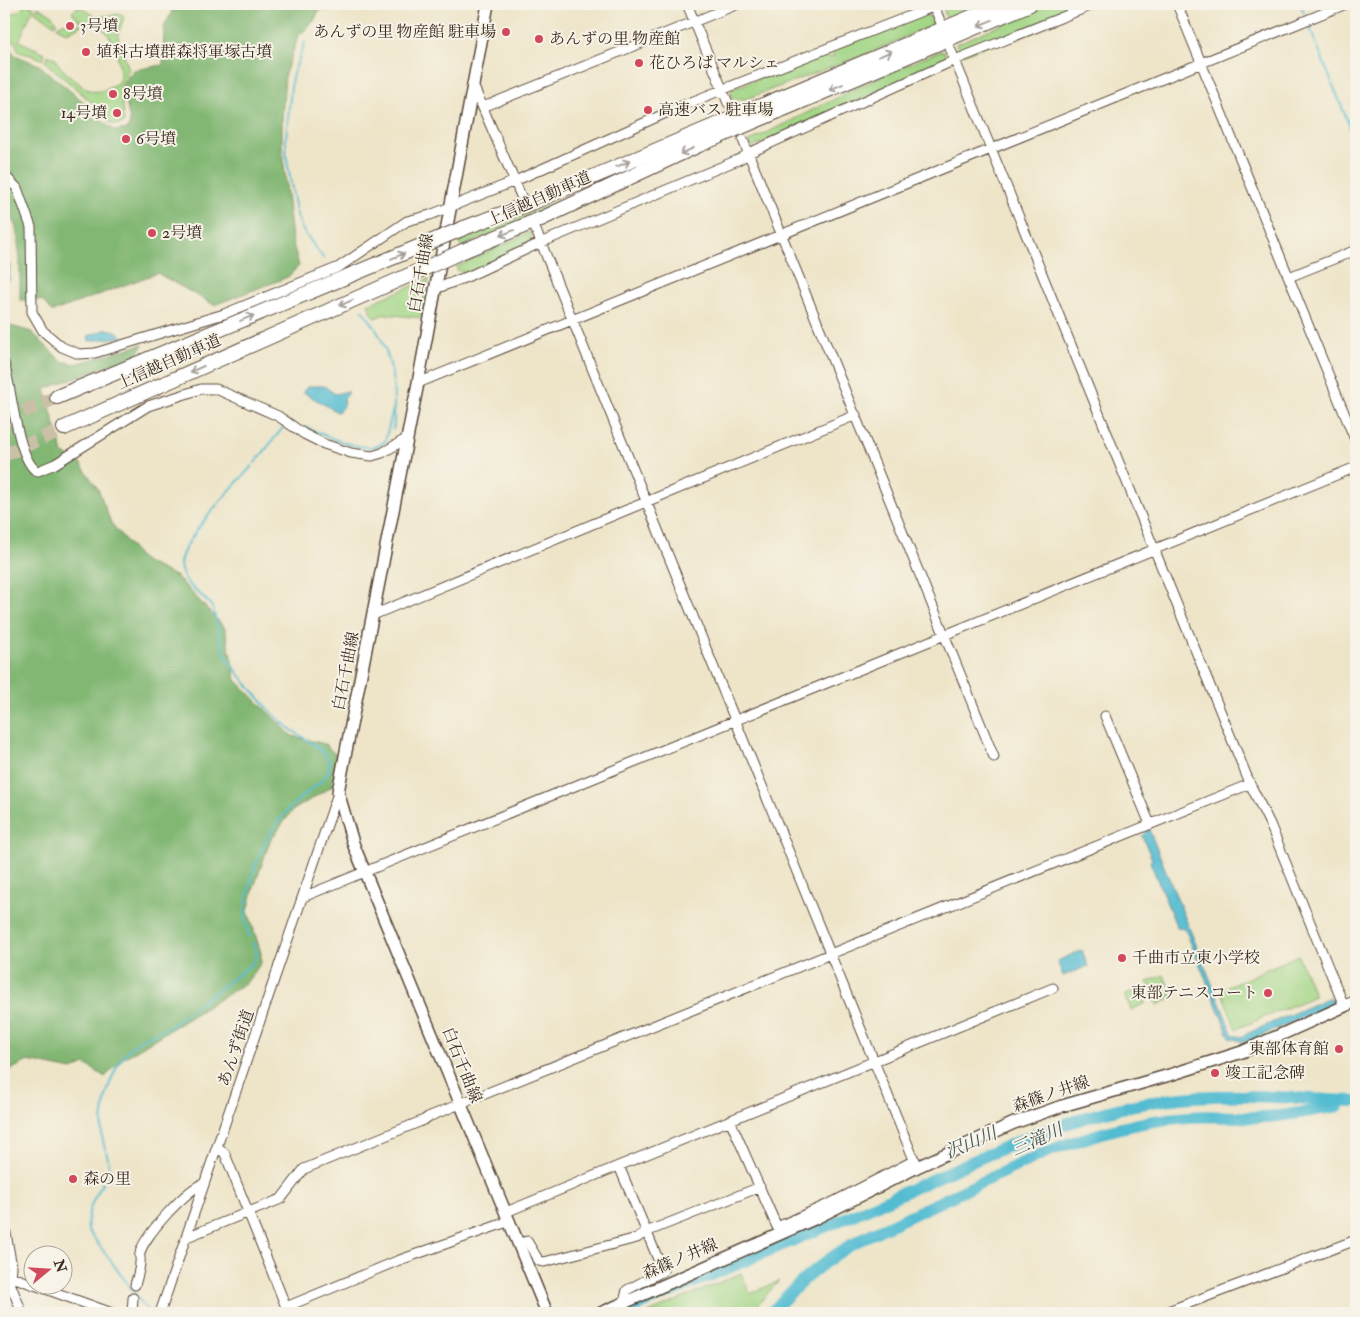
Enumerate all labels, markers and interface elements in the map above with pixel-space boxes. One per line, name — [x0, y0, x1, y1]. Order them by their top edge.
place label: 3号墳 — [80, 16, 118, 36]
one-way arrow — [978, 18, 993, 28]
marker: 3号墳 — [64, 20, 76, 32]
place label: あんずの里 物産館 駐車場 — [313, 22, 496, 42]
marker: あんずの里 物産館 駐車場 — [500, 26, 512, 38]
place label: あんずの里 物産館 — [549, 29, 680, 49]
marker: あんずの里 物産館 — [533, 33, 545, 45]
place label: 埴科古墳群森将軍塚古墳 — [96, 42, 272, 62]
marker: 埴科古墳群森将軍塚古墳 — [80, 46, 92, 58]
one-way arrow — [877, 48, 892, 58]
place label: 花ひろば マルシェ — [649, 53, 780, 73]
marker: 花ひろば マルシェ — [633, 57, 645, 69]
one-way arrow — [829, 83, 844, 92]
place label: 8号墳 — [123, 84, 163, 104]
marker: 8号墳 — [107, 88, 119, 100]
place label: 高速バス 駐車場 — [658, 100, 773, 120]
place label: 14号墳 — [61, 103, 107, 123]
marker: 高速バス 駐車場 — [642, 104, 654, 116]
marker: 14号墳 — [111, 107, 123, 119]
place label: 6号墳 — [136, 129, 176, 149]
marker: 6号墳 — [120, 133, 132, 145]
one-way arrow — [680, 147, 695, 157]
one-way arrow — [615, 159, 630, 169]
street label: 上信越自動車道 — [484, 167, 594, 231]
place label: 2号墳 — [162, 223, 202, 243]
marker: 2号墳 — [146, 227, 158, 239]
one-way arrow — [500, 228, 515, 238]
street label: 白石千曲線 — [404, 232, 438, 314]
one-way arrow — [390, 250, 405, 260]
one-way arrow — [339, 298, 354, 308]
one-way arrow — [239, 313, 255, 322]
street label: 上信越自動車道 — [114, 330, 224, 394]
one-way arrow — [190, 364, 205, 374]
street label: 白石千曲線 — [329, 630, 363, 712]
place label: 千曲市立東小学校 — [1132, 948, 1260, 968]
marker: 千曲市立東小学校 — [1116, 952, 1128, 964]
place label: 東部テニスコート — [1131, 983, 1258, 1003]
marker: 東部テニスコート — [1262, 987, 1274, 999]
street label: あんず街道 — [214, 1007, 258, 1089]
street label: 白石千曲線 — [438, 1024, 486, 1106]
place label: 東部体育館 — [1249, 1039, 1329, 1059]
marker: 東部体育館 — [1333, 1043, 1345, 1055]
place label: 竣工記念碑 — [1225, 1063, 1305, 1083]
marker: 竣工記念碑 — [1209, 1067, 1221, 1079]
street label: 森篠ノ井線 — [1010, 1072, 1092, 1116]
water label: 三滝川 — [1008, 1118, 1068, 1161]
water label: 沢山川 — [942, 1121, 1002, 1164]
place label: 森の里 — [83, 1169, 131, 1189]
marker: 森の里 — [67, 1173, 79, 1185]
street label: 森篠ノ井線 — [639, 1234, 721, 1284]
north arrow — [22, 1244, 72, 1294]
text: N — [50, 1257, 70, 1275]

